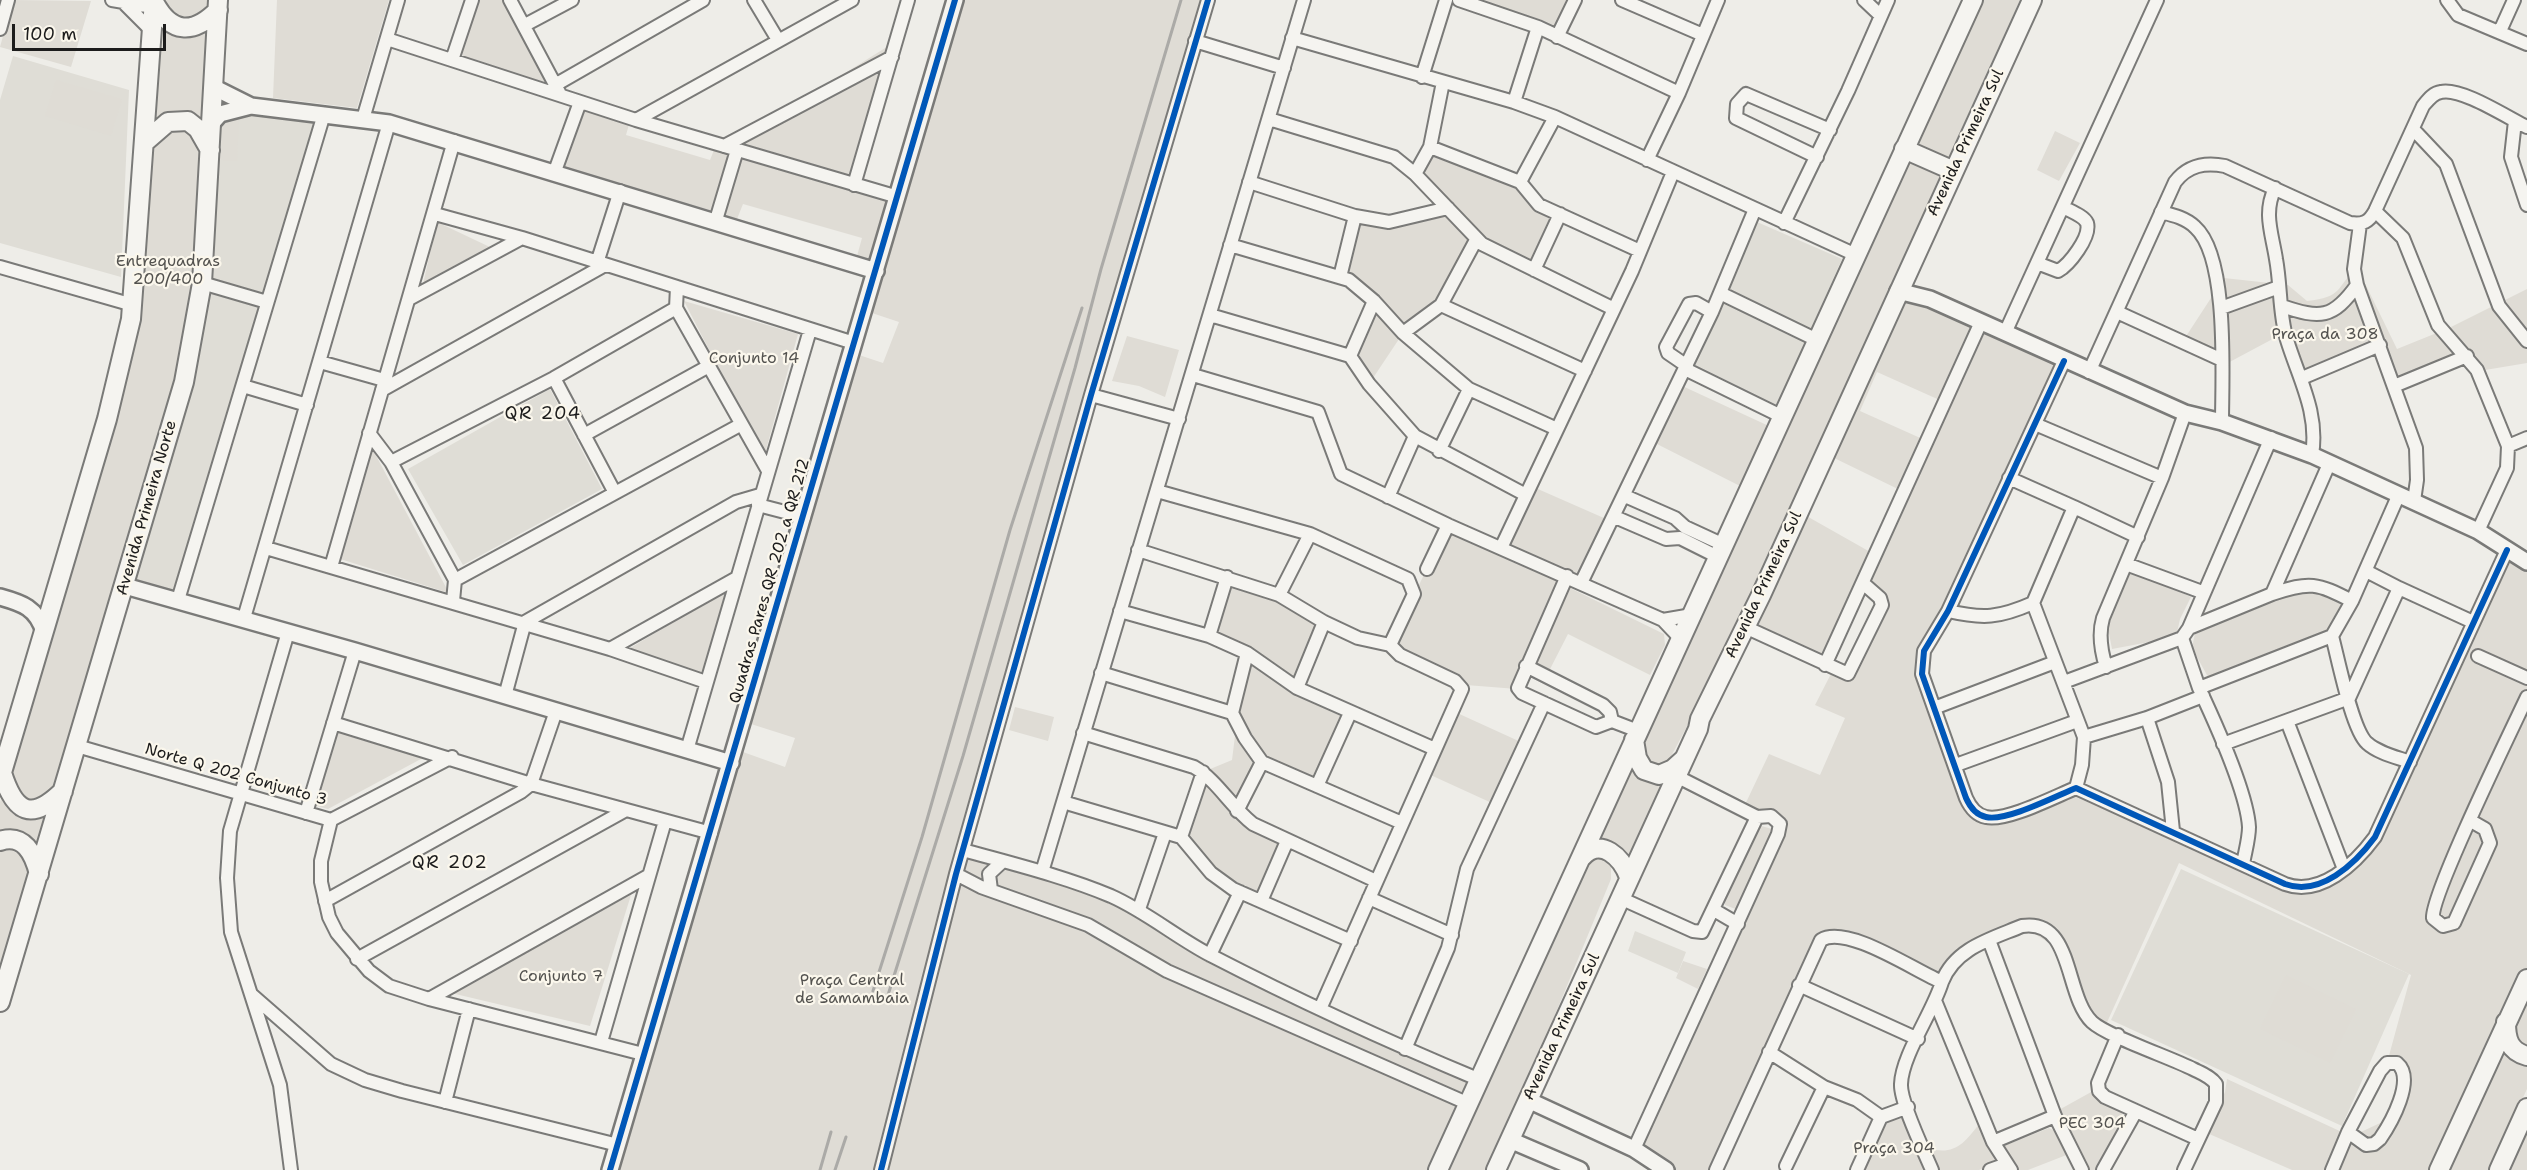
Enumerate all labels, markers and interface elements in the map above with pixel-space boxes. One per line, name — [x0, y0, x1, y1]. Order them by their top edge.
scale bar — [15, 12, 170, 50]
text: 100 m — [23, 22, 77, 46]
street label: Avenida Primeira Sul — [1924, 66, 2008, 220]
park label: Entrequadras 200/400 — [116, 252, 220, 290]
park label: Praça da 308 — [2271, 325, 2379, 345]
park label: Conjunto 14 — [709, 349, 799, 369]
district label: QR 204 — [504, 403, 582, 425]
street label: Avenida Primeira Norte — [113, 418, 181, 598]
street label: Quadras Pares QR 202 a QR 212 — [726, 456, 814, 706]
street label: Avenida Primeira Sul — [1722, 508, 1806, 662]
street label: Norte Q 202 Conjunto 3 — [143, 740, 329, 810]
district label: QR 202 — [412, 852, 488, 874]
street label: Avenida Primeira Sul — [1520, 950, 1604, 1104]
park label: Conjunto 7 — [519, 967, 603, 987]
park label: Praça Central de Samambaia — [795, 971, 909, 1009]
park label: PEC 304 — [2059, 1114, 2125, 1134]
park label: Praça 304 — [1853, 1139, 1935, 1159]

